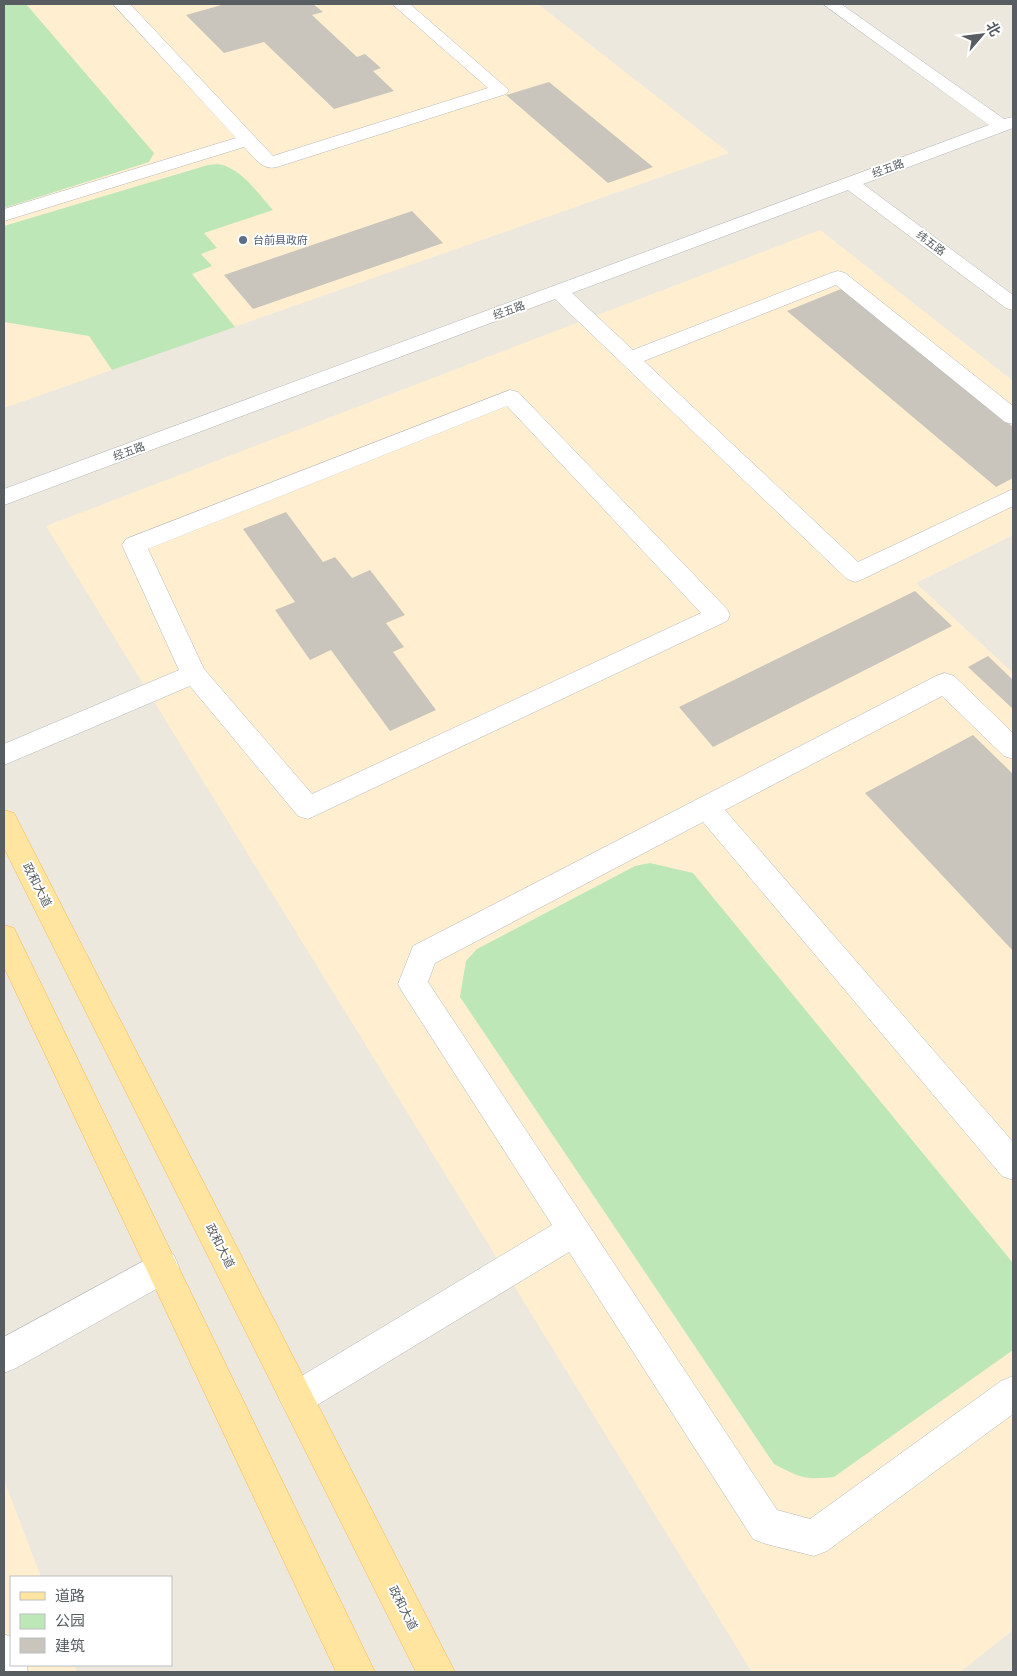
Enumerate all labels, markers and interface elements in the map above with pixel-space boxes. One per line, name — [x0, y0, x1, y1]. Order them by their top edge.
north arrow — [957, 10, 1007, 60]
text: 北 — [981, 19, 1003, 40]
street label: 经五路 — [870, 157, 906, 181]
street label: 纬五路 — [913, 228, 948, 259]
marker: 台前县政府 — [237, 234, 249, 246]
place label: 台前县政府 — [253, 234, 308, 248]
street label: 经五路 — [491, 299, 527, 323]
street label: 经五路 — [111, 440, 147, 464]
street label: 政和大道 — [18, 860, 54, 910]
street label: 政和大道 — [201, 1221, 237, 1271]
legend — [10, 1576, 172, 1666]
street label: 政和大道 — [384, 1583, 420, 1633]
text: 道路 — [55, 1588, 85, 1607]
text: 公园 — [55, 1613, 85, 1632]
text: 建筑 — [55, 1638, 85, 1657]

